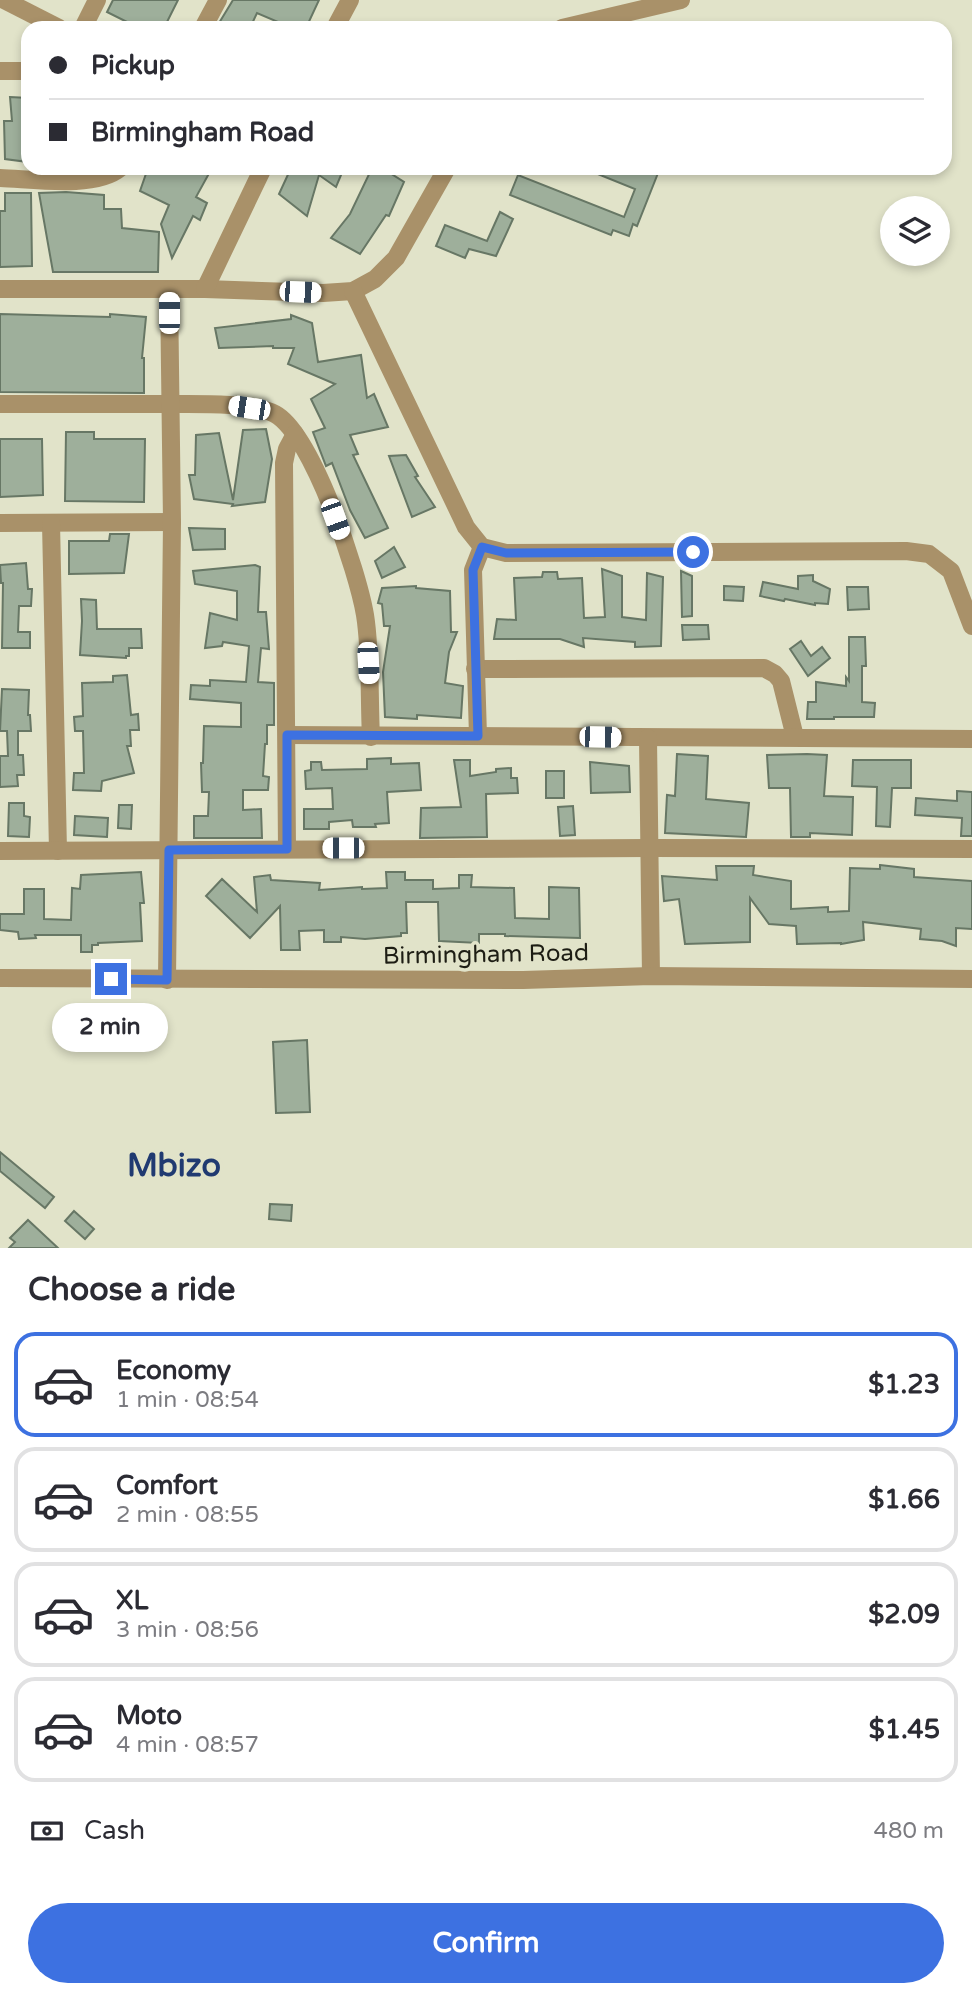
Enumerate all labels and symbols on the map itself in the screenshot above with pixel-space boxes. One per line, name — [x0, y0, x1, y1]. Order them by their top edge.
car — [279, 281, 322, 303]
car — [159, 292, 180, 334]
car — [227, 394, 272, 422]
car — [318, 496, 353, 542]
route start — [677, 536, 709, 568]
car — [357, 641, 380, 685]
car — [579, 726, 622, 748]
car — [323, 838, 365, 859]
street label: Birmingham Road — [383, 938, 589, 971]
route end — [95, 963, 127, 995]
callout: 2 min — [53, 1004, 169, 1052]
district label: Mbizo — [127, 1147, 221, 1185]

